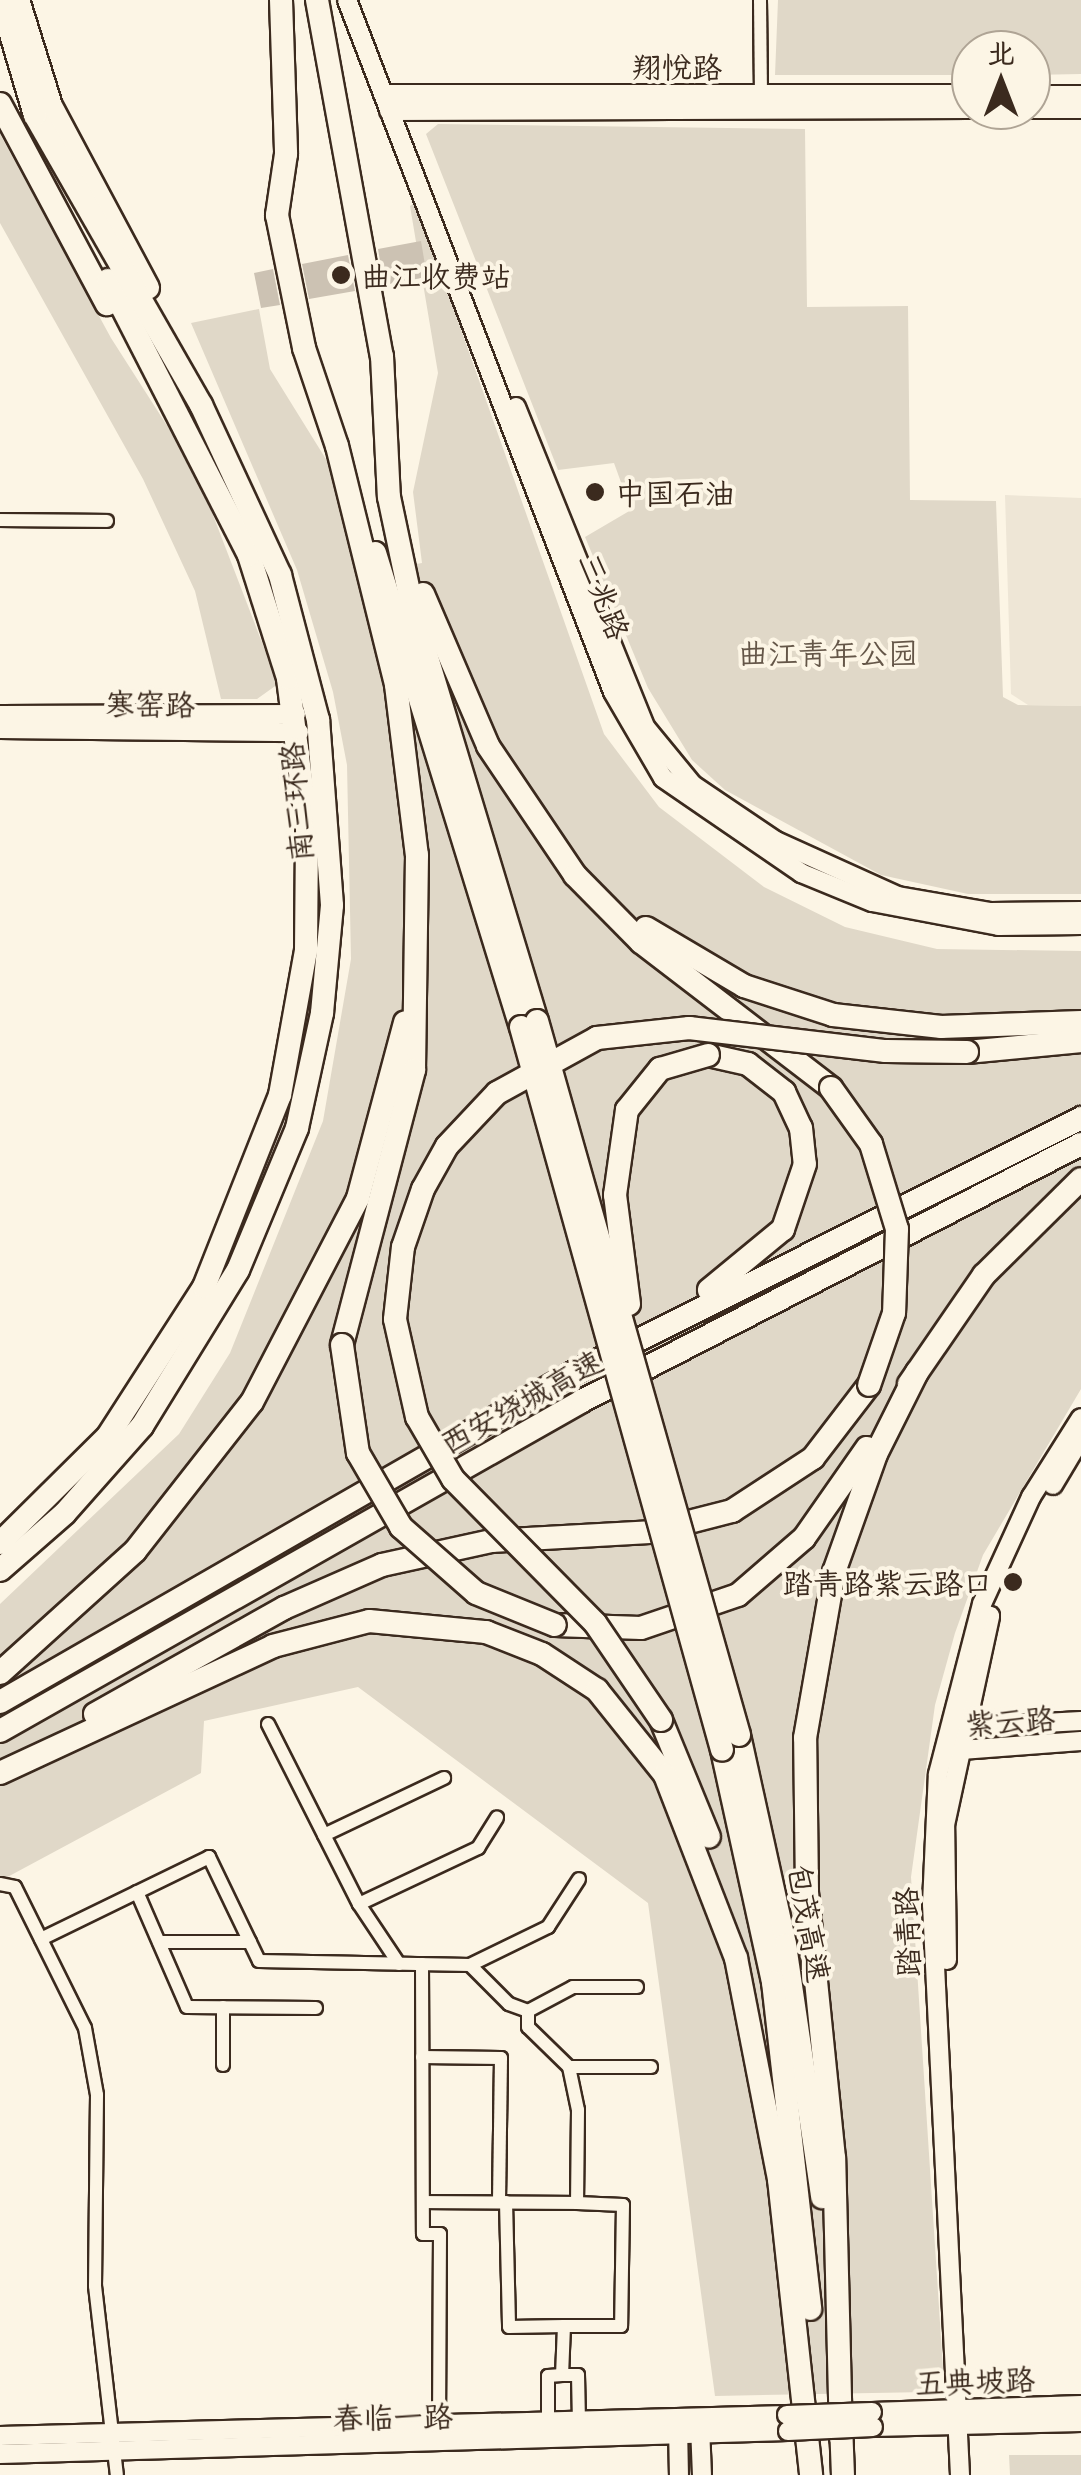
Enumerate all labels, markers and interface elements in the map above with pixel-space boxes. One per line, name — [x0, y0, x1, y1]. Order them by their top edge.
north arrow — [951, 30, 1051, 130]
text: 北 — [987, 34, 1015, 70]
street label: 翔悦路 — [632, 48, 722, 84]
place label: 曲江收费站 — [361, 257, 511, 293]
marker: 曲江收费站 — [330, 264, 352, 286]
place label: 中国石油 — [615, 474, 735, 510]
marker: 中国石油 — [584, 481, 606, 503]
street label: 三兆路 — [572, 548, 638, 644]
park label: 曲江青年公园 — [738, 634, 918, 670]
street label: 寒窑路 — [105, 684, 195, 722]
street label: 南三环路 — [272, 741, 318, 863]
street label: 西安绕城高速 — [434, 1342, 608, 1460]
place label: 踏青路紫云路口 — [783, 1564, 993, 1600]
marker: 踏青路紫云路口 — [1002, 1571, 1024, 1593]
street label: 紫云路 — [964, 1699, 1056, 1741]
street label: 包茂高速 — [782, 1861, 838, 1985]
street label: 踏青路 — [886, 1886, 926, 1978]
street label: 五典坡路 — [914, 2360, 1036, 2400]
street label: 春临一路 — [333, 2397, 453, 2435]

